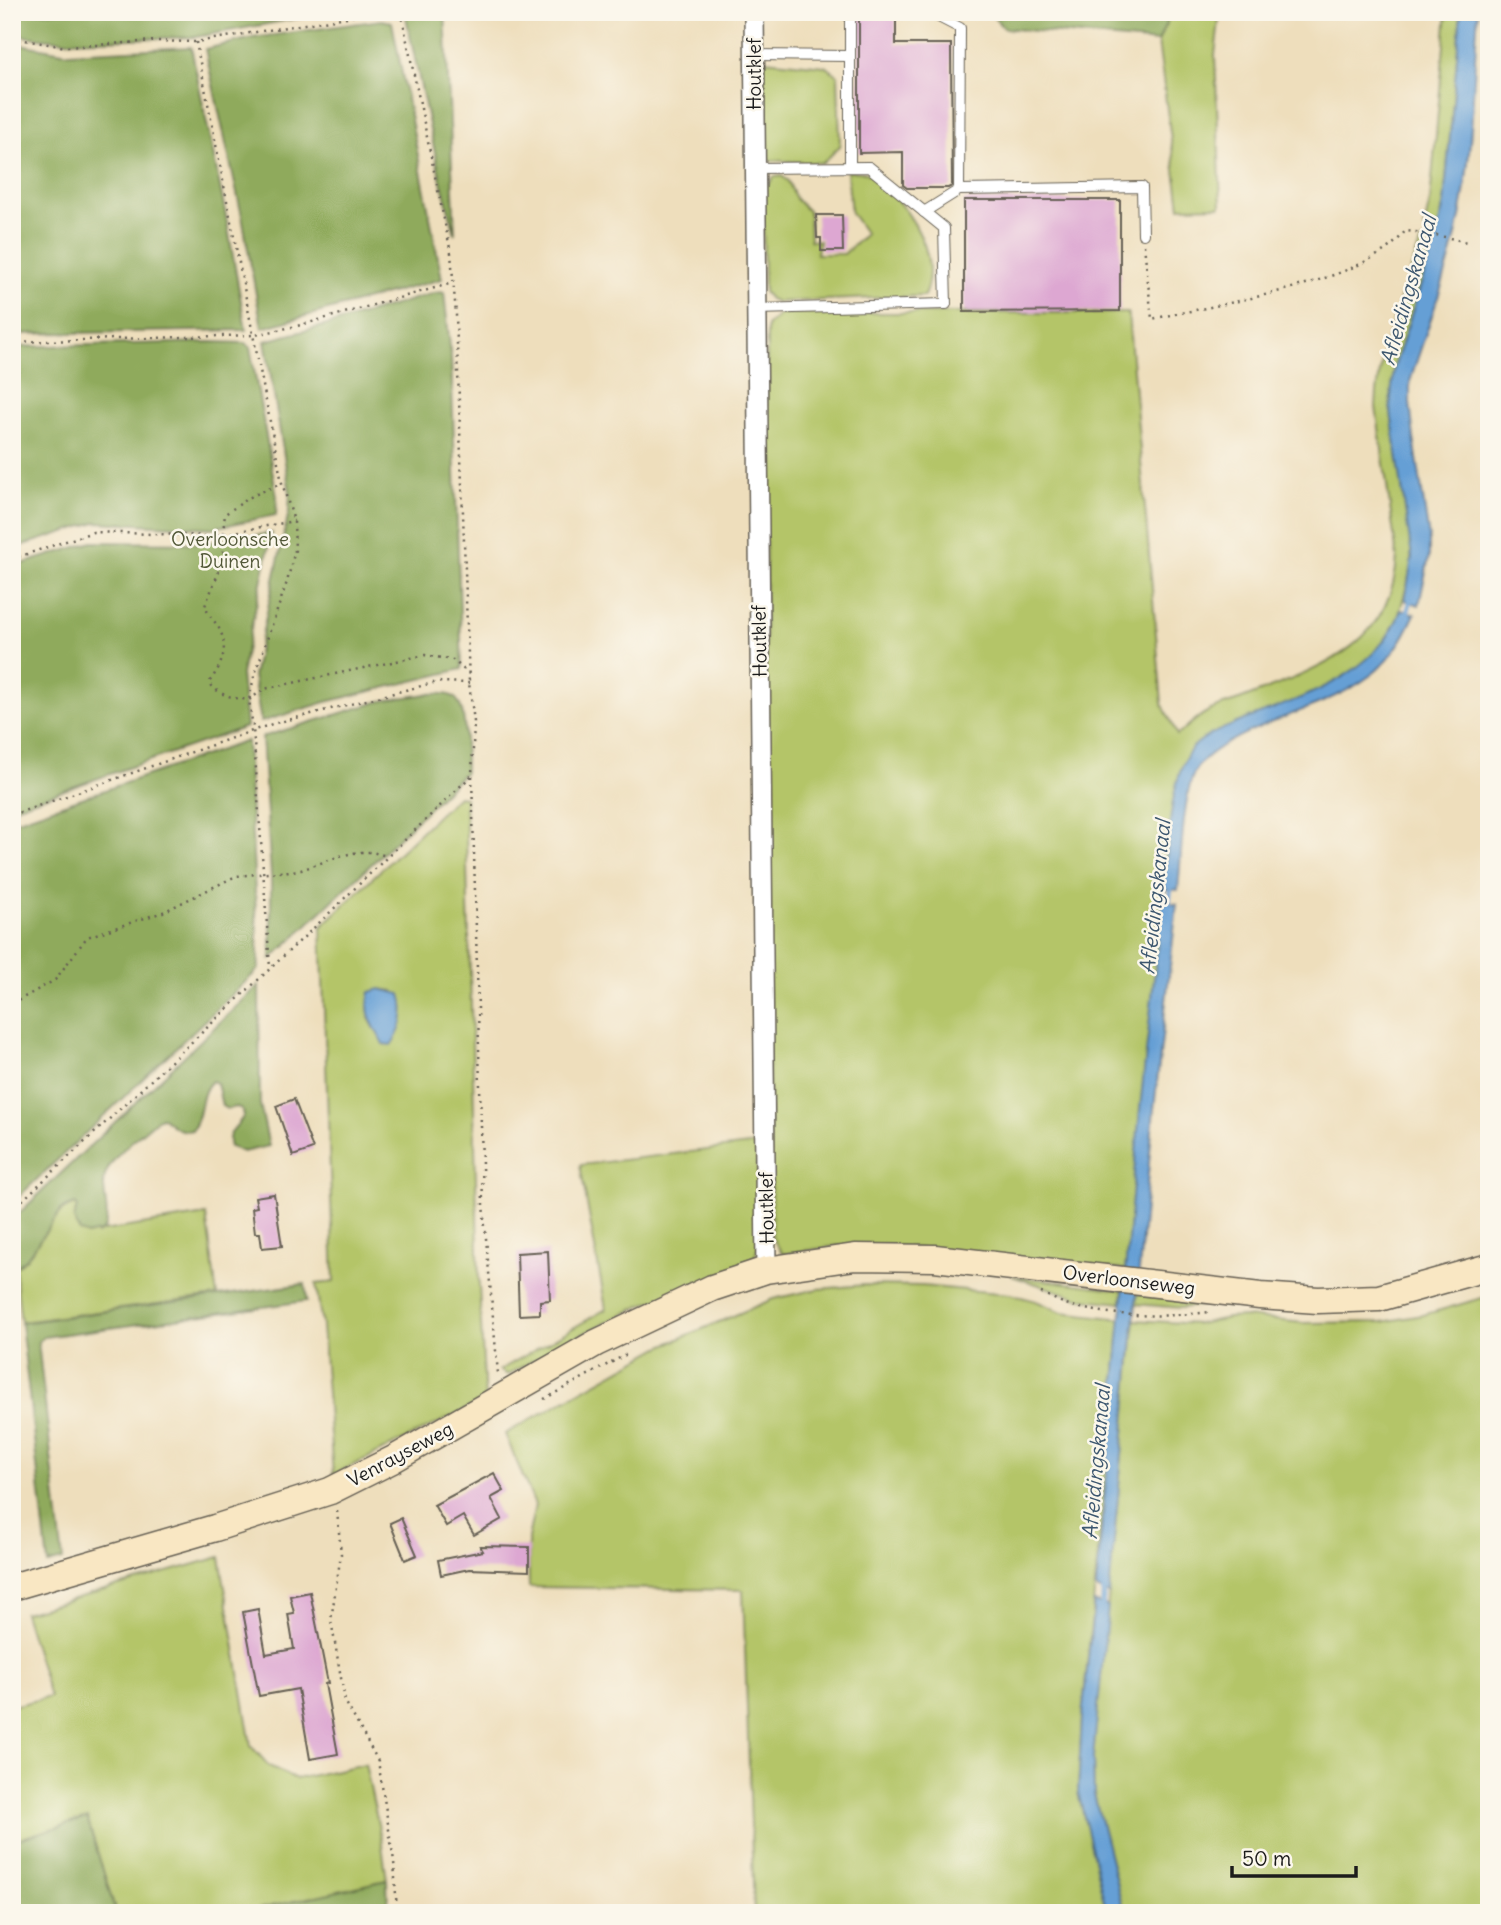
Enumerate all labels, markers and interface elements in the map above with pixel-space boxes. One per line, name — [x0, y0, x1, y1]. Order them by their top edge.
street label: Houtklef — [742, 37, 766, 110]
water label: Afleidingskanaal — [1374, 209, 1443, 368]
park label: Overloonsche Duinen — [171, 527, 289, 573]
street label: Houtklef — [746, 604, 772, 677]
water label: Afleidingskanaal — [1133, 815, 1177, 975]
street label: Houtklef — [753, 1171, 779, 1244]
street label: Overloonseweg — [1061, 1260, 1197, 1300]
water label: Afleidingskanaal — [1076, 1380, 1116, 1540]
street label: Venrayseweg — [343, 1416, 457, 1492]
scale bar — [1232, 1834, 1356, 1878]
text: 50 m — [1242, 1845, 1291, 1872]

